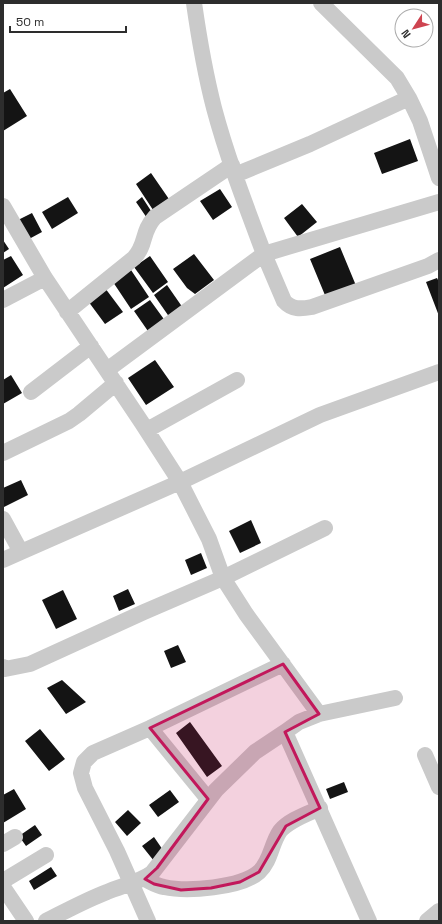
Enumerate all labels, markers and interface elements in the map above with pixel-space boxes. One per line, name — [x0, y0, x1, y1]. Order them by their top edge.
scale bar — [10, 8, 126, 34]
north arrow — [394, 8, 434, 48]
text: 50 m — [16, 14, 44, 30]
text: N — [398, 27, 414, 41]

